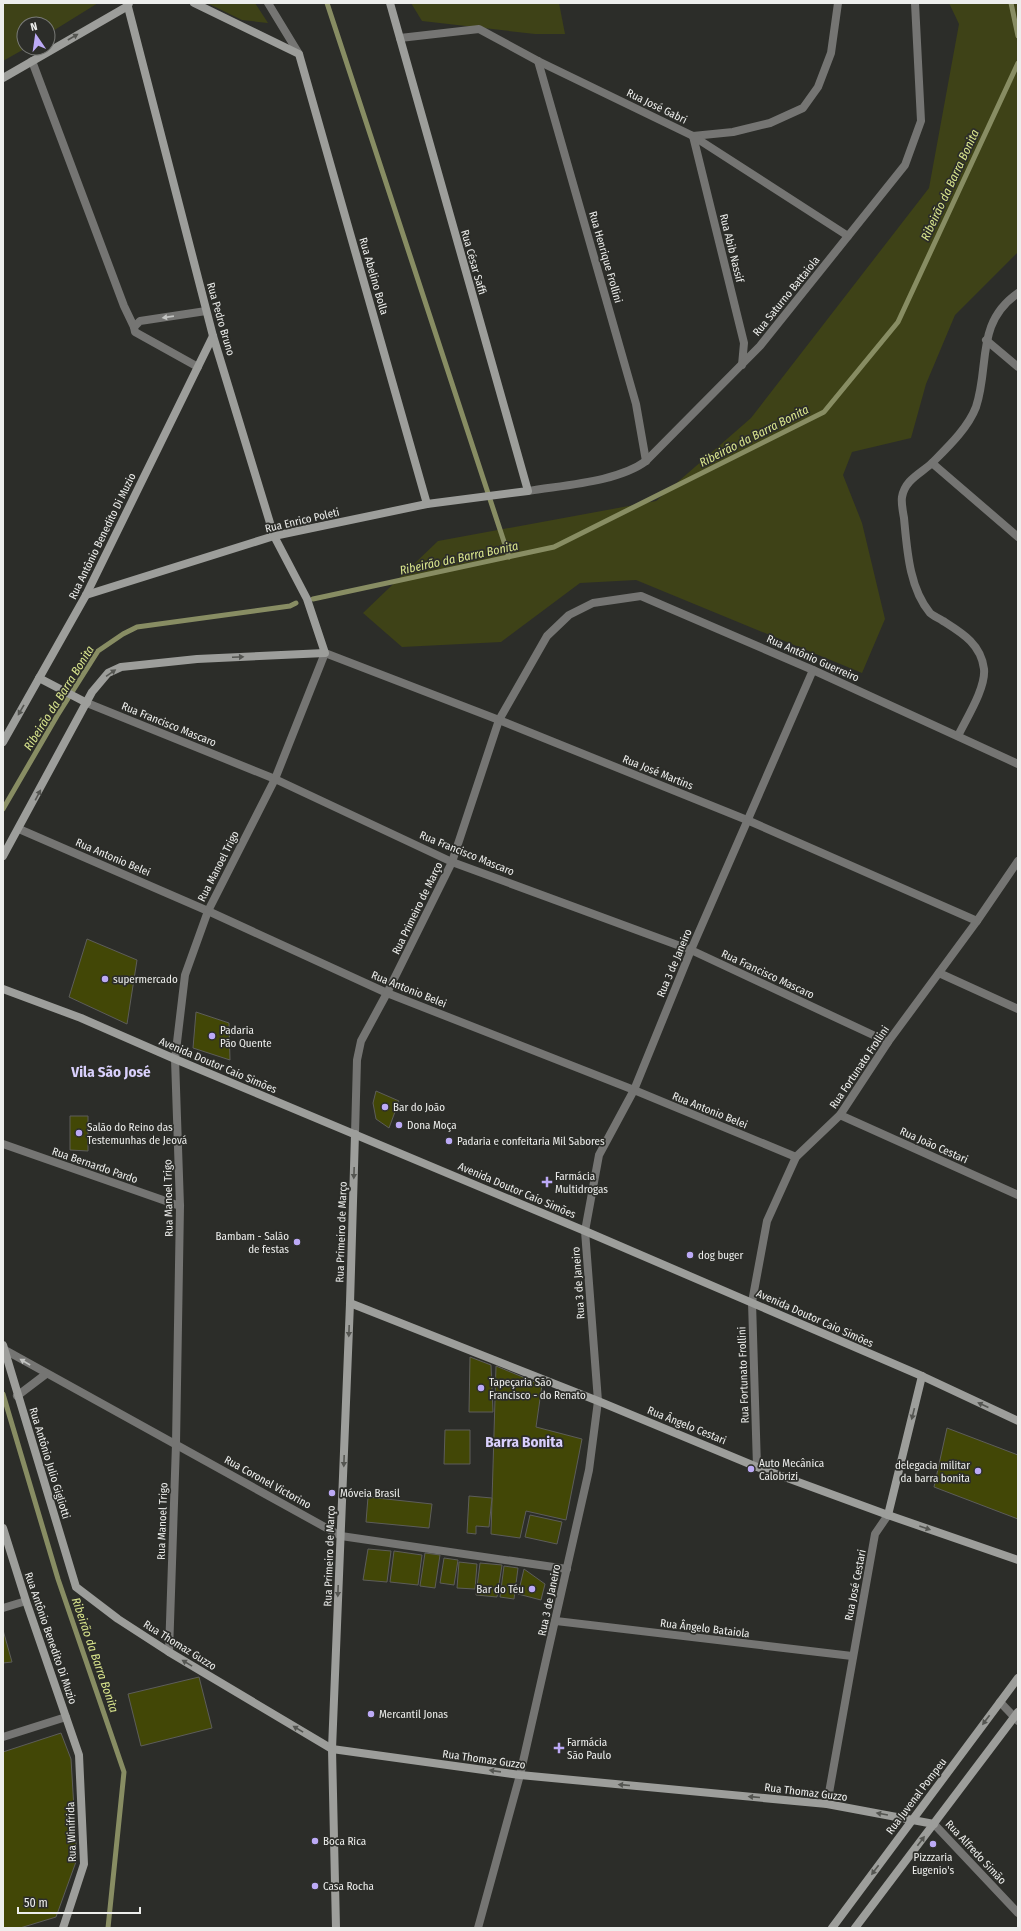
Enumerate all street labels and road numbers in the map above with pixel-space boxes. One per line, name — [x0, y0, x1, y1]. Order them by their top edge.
street label: Rua José Gabri — [625, 86, 689, 127]
street label: Rua Henrique Frollini — [586, 210, 625, 305]
street label: Rua Abib Nassif — [717, 213, 746, 284]
street label: Rua César Saffi — [458, 228, 489, 296]
street label: Rua Abelino Bolla — [356, 236, 391, 316]
street label: Rua Saturno Battaiola — [750, 254, 822, 339]
street label: Rua Pedro Bruno — [204, 281, 237, 357]
street label: Rua Antônio Benedito Di Muzio — [66, 471, 139, 601]
street label: Rua Enrico Poleti — [264, 506, 341, 535]
street label: Rua Antônio Guerreiro — [765, 632, 861, 685]
street label: Rua Francisco Mascaro — [120, 700, 218, 749]
street label: Rua José Martins — [621, 752, 695, 793]
street label: Rua Manoel Trigo — [195, 829, 242, 904]
street label: Rua Francisco Mascaro — [418, 829, 516, 878]
street label: Rua Antonio Belei — [73, 836, 152, 879]
street label: Rua Primeiro de Março — [389, 860, 446, 957]
street label: Rua 3 de Janeiro — [654, 927, 695, 999]
street label: Rua Francisco Mascaro — [719, 947, 817, 1002]
street label: Rua Antonio Belei — [369, 968, 449, 1011]
street label: Rua Fortunato Frollini — [827, 1023, 892, 1111]
street label: Avenida Doutor Caio Simões — [157, 1035, 279, 1096]
street label: Rua Antonio Belei — [670, 1089, 750, 1132]
street label: Rua João Cestari — [898, 1125, 970, 1166]
street label: Rua Bernardo Pardo — [50, 1145, 140, 1186]
street label: Rua Manoel Trigo — [161, 1159, 176, 1237]
street label: Avenida Doutor Caio Simões — [456, 1160, 578, 1221]
street label: Rua Primeiro de Março — [333, 1181, 350, 1283]
street label: Rua 3 de Janeiro — [569, 1246, 588, 1320]
street label: Avenida Doutor Caio Simões — [754, 1287, 876, 1350]
street label: Rua Fortunato Frollini — [735, 1326, 752, 1424]
street label: Rua Ângelo Cestari — [645, 1404, 728, 1447]
street label: Rua Antônio Julio Gigliotti — [26, 1406, 73, 1521]
street label: Rua Coronel Victorino — [222, 1453, 314, 1512]
street label: Rua Manoel Trigo — [155, 1482, 170, 1560]
street label: Rua Primeiro de Março — [321, 1505, 338, 1607]
street label: Rua José Cestari — [842, 1548, 869, 1622]
street label: Rua 3 de Janeiro — [536, 1563, 563, 1637]
street label: Rua Antônio Benedito Di Muzio — [22, 1570, 79, 1706]
street label: Rua Ângelo Bataiola — [659, 1617, 750, 1640]
street label: Rua Thomaz Guzzo — [141, 1618, 219, 1673]
street label: Rua Thomaz Guzzo — [442, 1747, 526, 1772]
street label: Rua Juvenal Pompeu — [884, 1756, 949, 1837]
street label: Rua Thomaz Guzzo — [764, 1781, 848, 1804]
street label: Rua Winifrida — [64, 1801, 79, 1862]
street label: Rua Alfredo Simão — [943, 1818, 1009, 1887]

